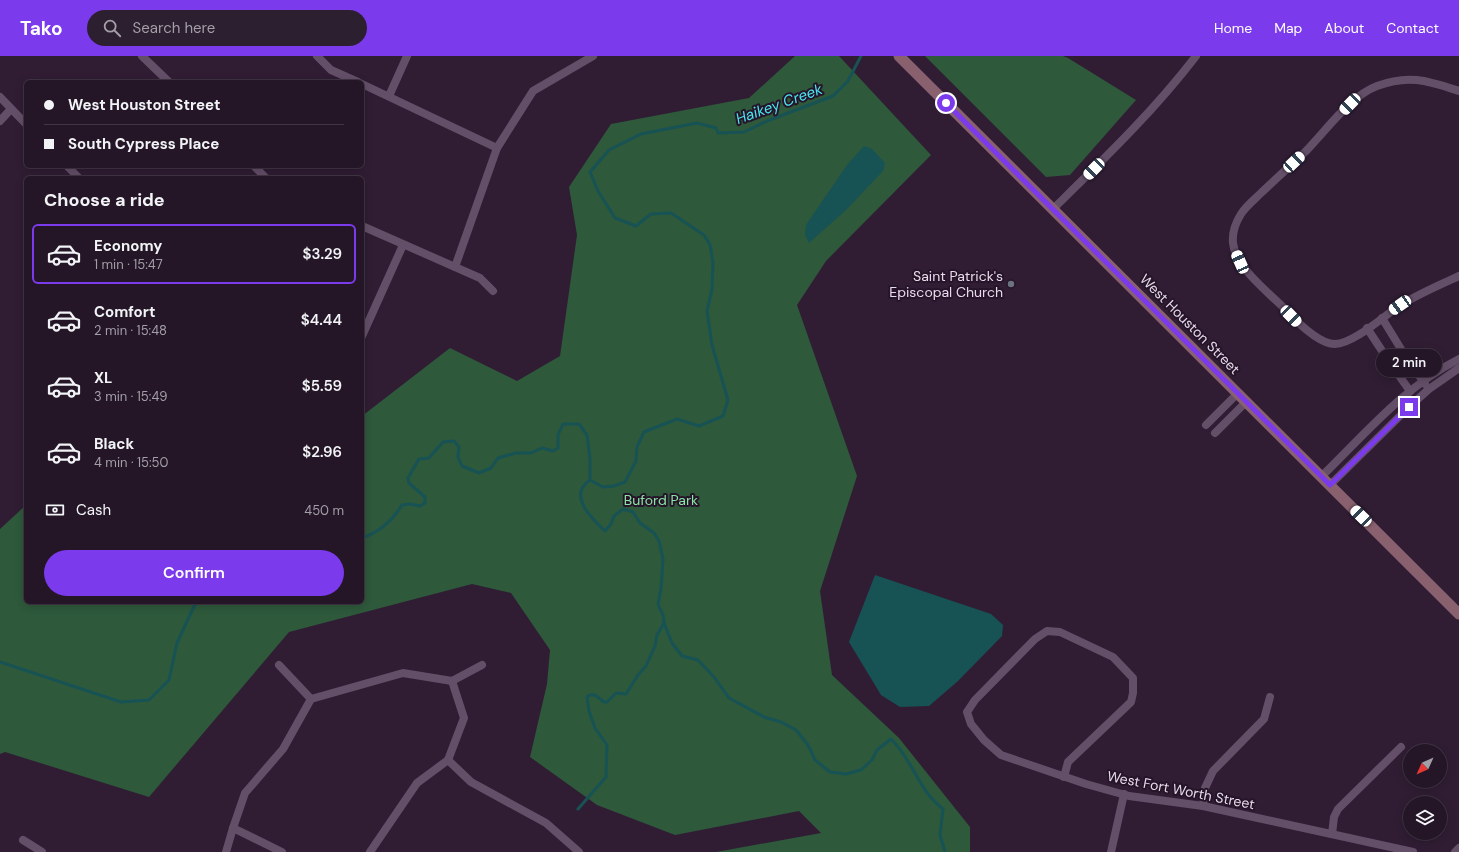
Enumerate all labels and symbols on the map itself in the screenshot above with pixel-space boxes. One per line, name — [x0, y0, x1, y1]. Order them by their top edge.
water label: Haikey Creek — [733, 79, 826, 129]
car — [1337, 91, 1363, 117]
route start — [937, 94, 955, 112]
car — [1281, 149, 1307, 175]
car — [1081, 156, 1107, 182]
car — [1230, 249, 1250, 275]
place label: Saint Patrick's Episcopal Church — [889, 267, 1003, 301]
street label: West Houston Street — [1136, 270, 1244, 378]
marker: Saint Patrick's Episcopal Church — [1006, 279, 1016, 289]
car — [1387, 293, 1413, 317]
car — [1278, 303, 1304, 329]
callout: 2 min — [1376, 349, 1442, 377]
route end — [1400, 398, 1418, 416]
park label: Buford Park — [624, 491, 698, 509]
car — [1348, 503, 1374, 529]
north arrow — [1403, 744, 1447, 788]
street label: West Fort Worth Street — [1106, 767, 1256, 813]

